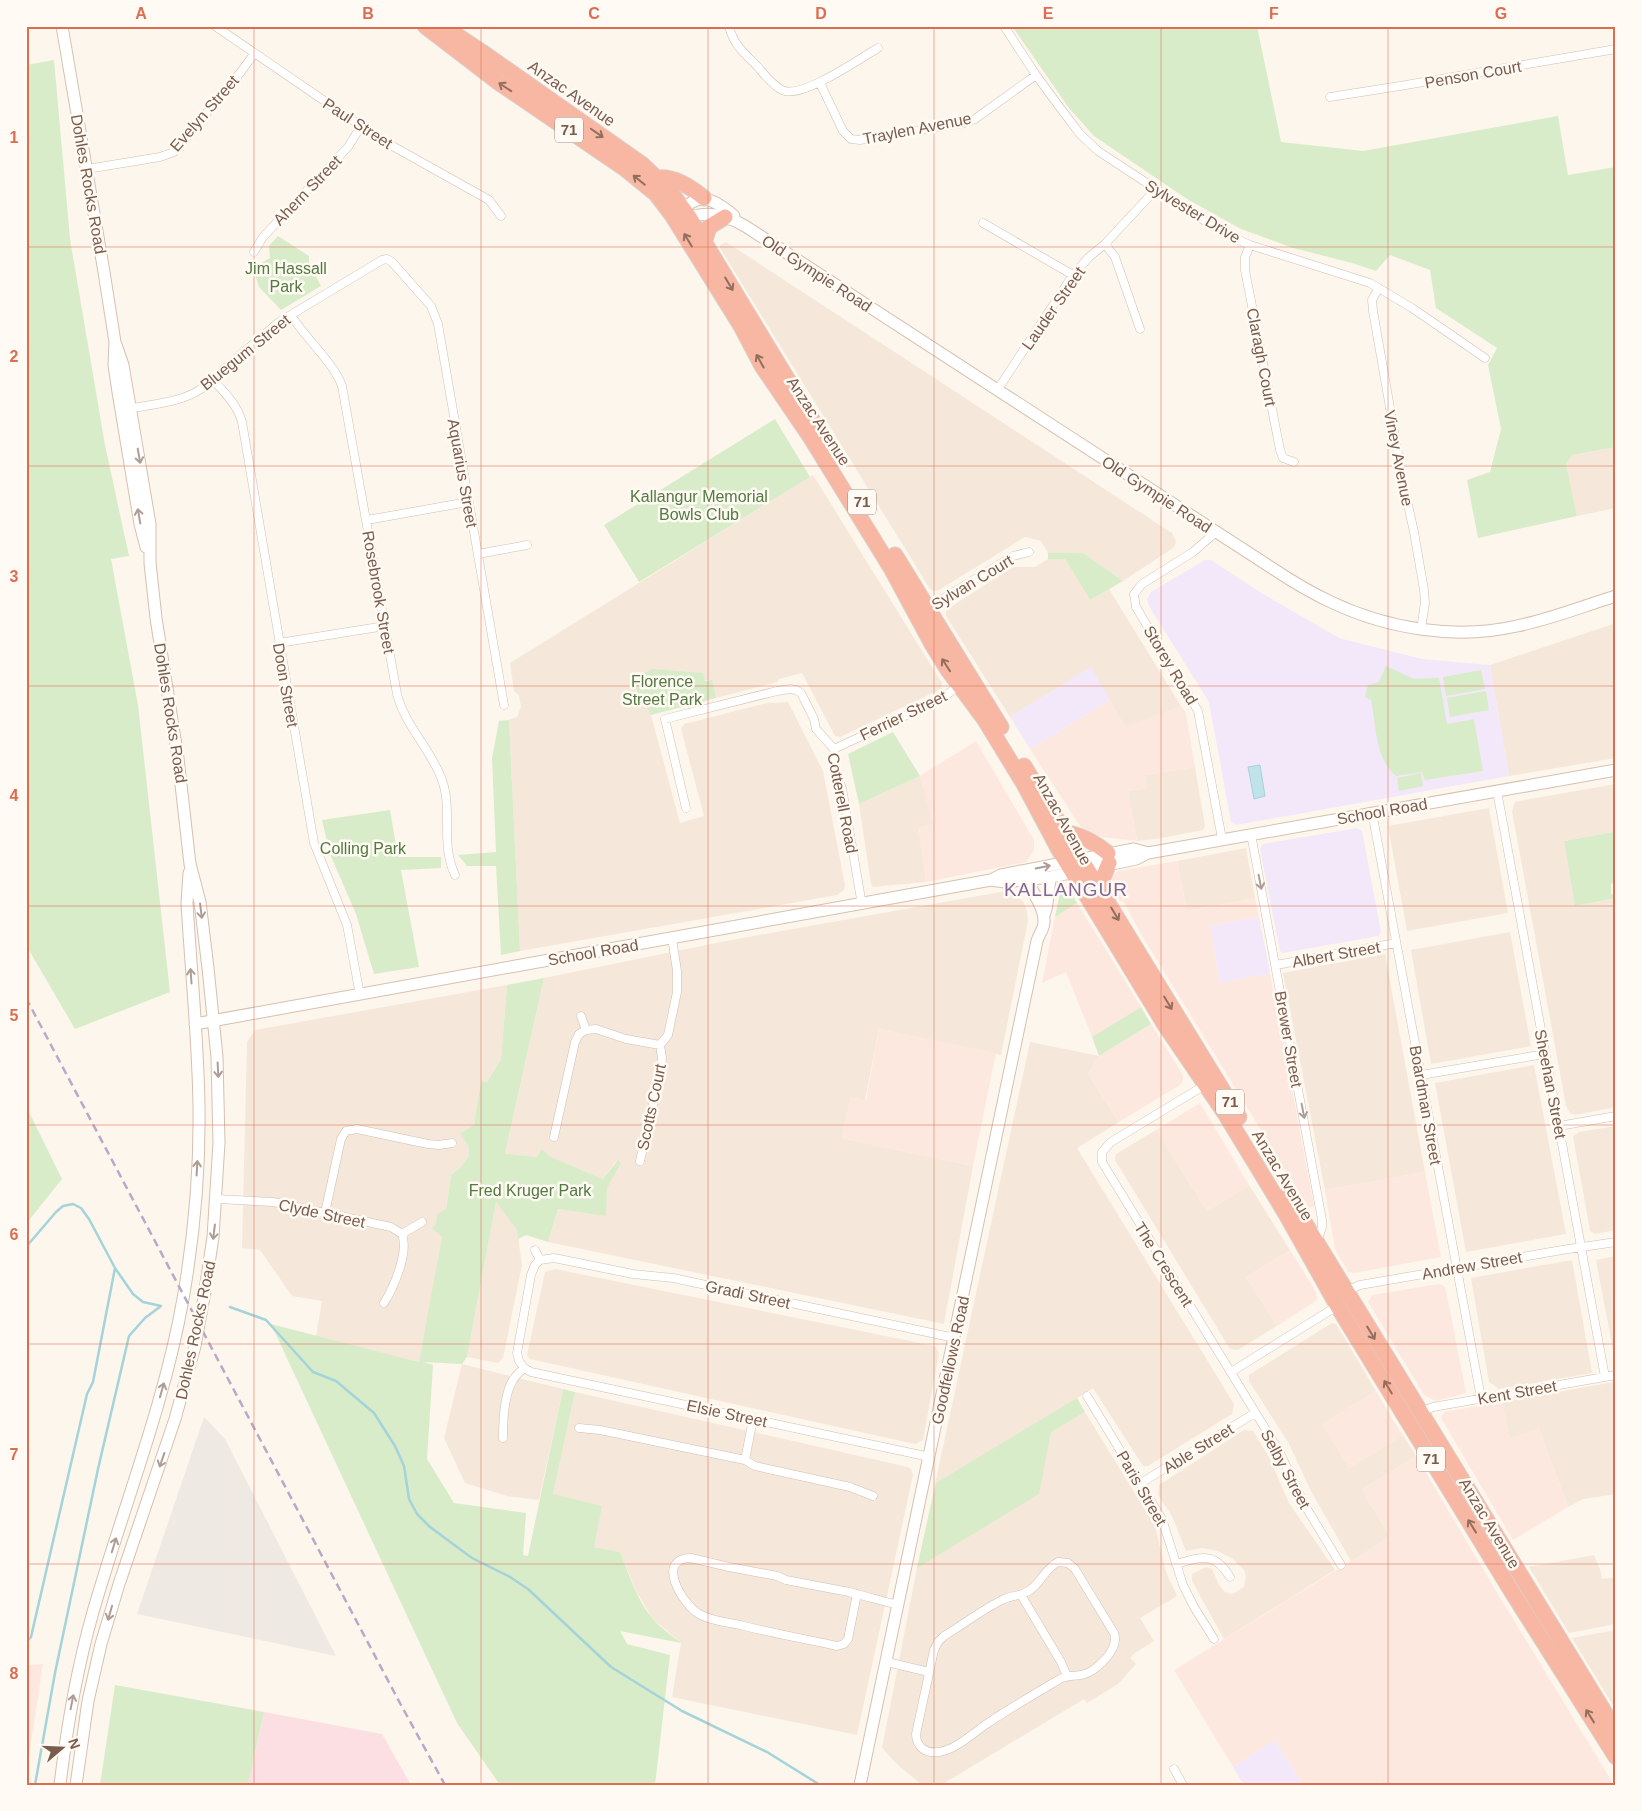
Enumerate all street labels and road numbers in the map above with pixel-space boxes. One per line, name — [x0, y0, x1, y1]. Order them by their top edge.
street label: Anzac Avenue — [525, 57, 618, 130]
street label: Penson Court — [1423, 58, 1523, 91]
street label: Evelyn Street — [167, 71, 242, 155]
street label: Paul Street — [320, 95, 396, 152]
street label: Traylen Avenue — [861, 110, 973, 147]
street label: Dohles Rocks Road — [68, 113, 109, 255]
road number: 71 — [555, 118, 583, 142]
street label: Ahern Street — [270, 152, 345, 229]
street label: Sylvester Drive — [1142, 176, 1243, 246]
street label: Old Gympie Road — [759, 232, 875, 315]
street label: Lauder Street — [1019, 263, 1088, 353]
street label: Claragh Court — [1244, 307, 1279, 408]
street label: Bluegum Street — [197, 311, 294, 394]
street label: Anzac Avenue — [784, 374, 854, 469]
street label: Viney Avenue — [1381, 409, 1416, 508]
street label: Aquarius Street — [445, 417, 481, 529]
street label: Old Gympie Road — [1099, 453, 1215, 536]
road number: 71 — [848, 490, 876, 514]
street label: Rosebrook Street — [359, 529, 398, 655]
street label: Sylvan Court — [929, 551, 1016, 613]
street label: Storey Road — [1140, 623, 1201, 708]
street label: Dohles Rocks Road — [151, 642, 190, 784]
street label: Doon Street — [270, 642, 301, 729]
street label: Ferrier Street — [857, 687, 950, 744]
street label: Cotterell Road — [824, 751, 861, 855]
street label: Anzac Avenue — [1030, 771, 1095, 868]
street label: School Road — [1335, 795, 1429, 828]
street label: School Road — [546, 936, 640, 969]
street label: Albert Street — [1291, 938, 1382, 971]
street label: Brewer Street — [1272, 989, 1305, 1089]
street label: Sheehan Street — [1532, 1028, 1570, 1141]
street label: Boardman Street — [1407, 1044, 1444, 1167]
street label: Scotts Court — [634, 1062, 669, 1152]
road number: 71 — [1216, 1090, 1244, 1114]
street label: Anzac Avenue — [1249, 1127, 1316, 1223]
street label: Clyde Street — [277, 1196, 367, 1231]
street label: The Crescent — [1131, 1219, 1197, 1310]
street label: Andrew Street — [1421, 1248, 1524, 1283]
street label: Dohles Rocks Road — [172, 1259, 219, 1401]
street label: Gradi Street — [704, 1277, 792, 1312]
street label: Goodfellows Road — [929, 1294, 972, 1426]
street label: Kent Street — [1476, 1377, 1559, 1408]
street label: Elsie Street — [685, 1397, 769, 1430]
street label: Able Street — [1160, 1420, 1237, 1477]
street label: Selby Street — [1258, 1427, 1314, 1512]
road number: 71 — [1417, 1446, 1445, 1472]
street label: Paris Street — [1113, 1448, 1170, 1529]
street label: Anzac Avenue — [1456, 1475, 1523, 1571]

